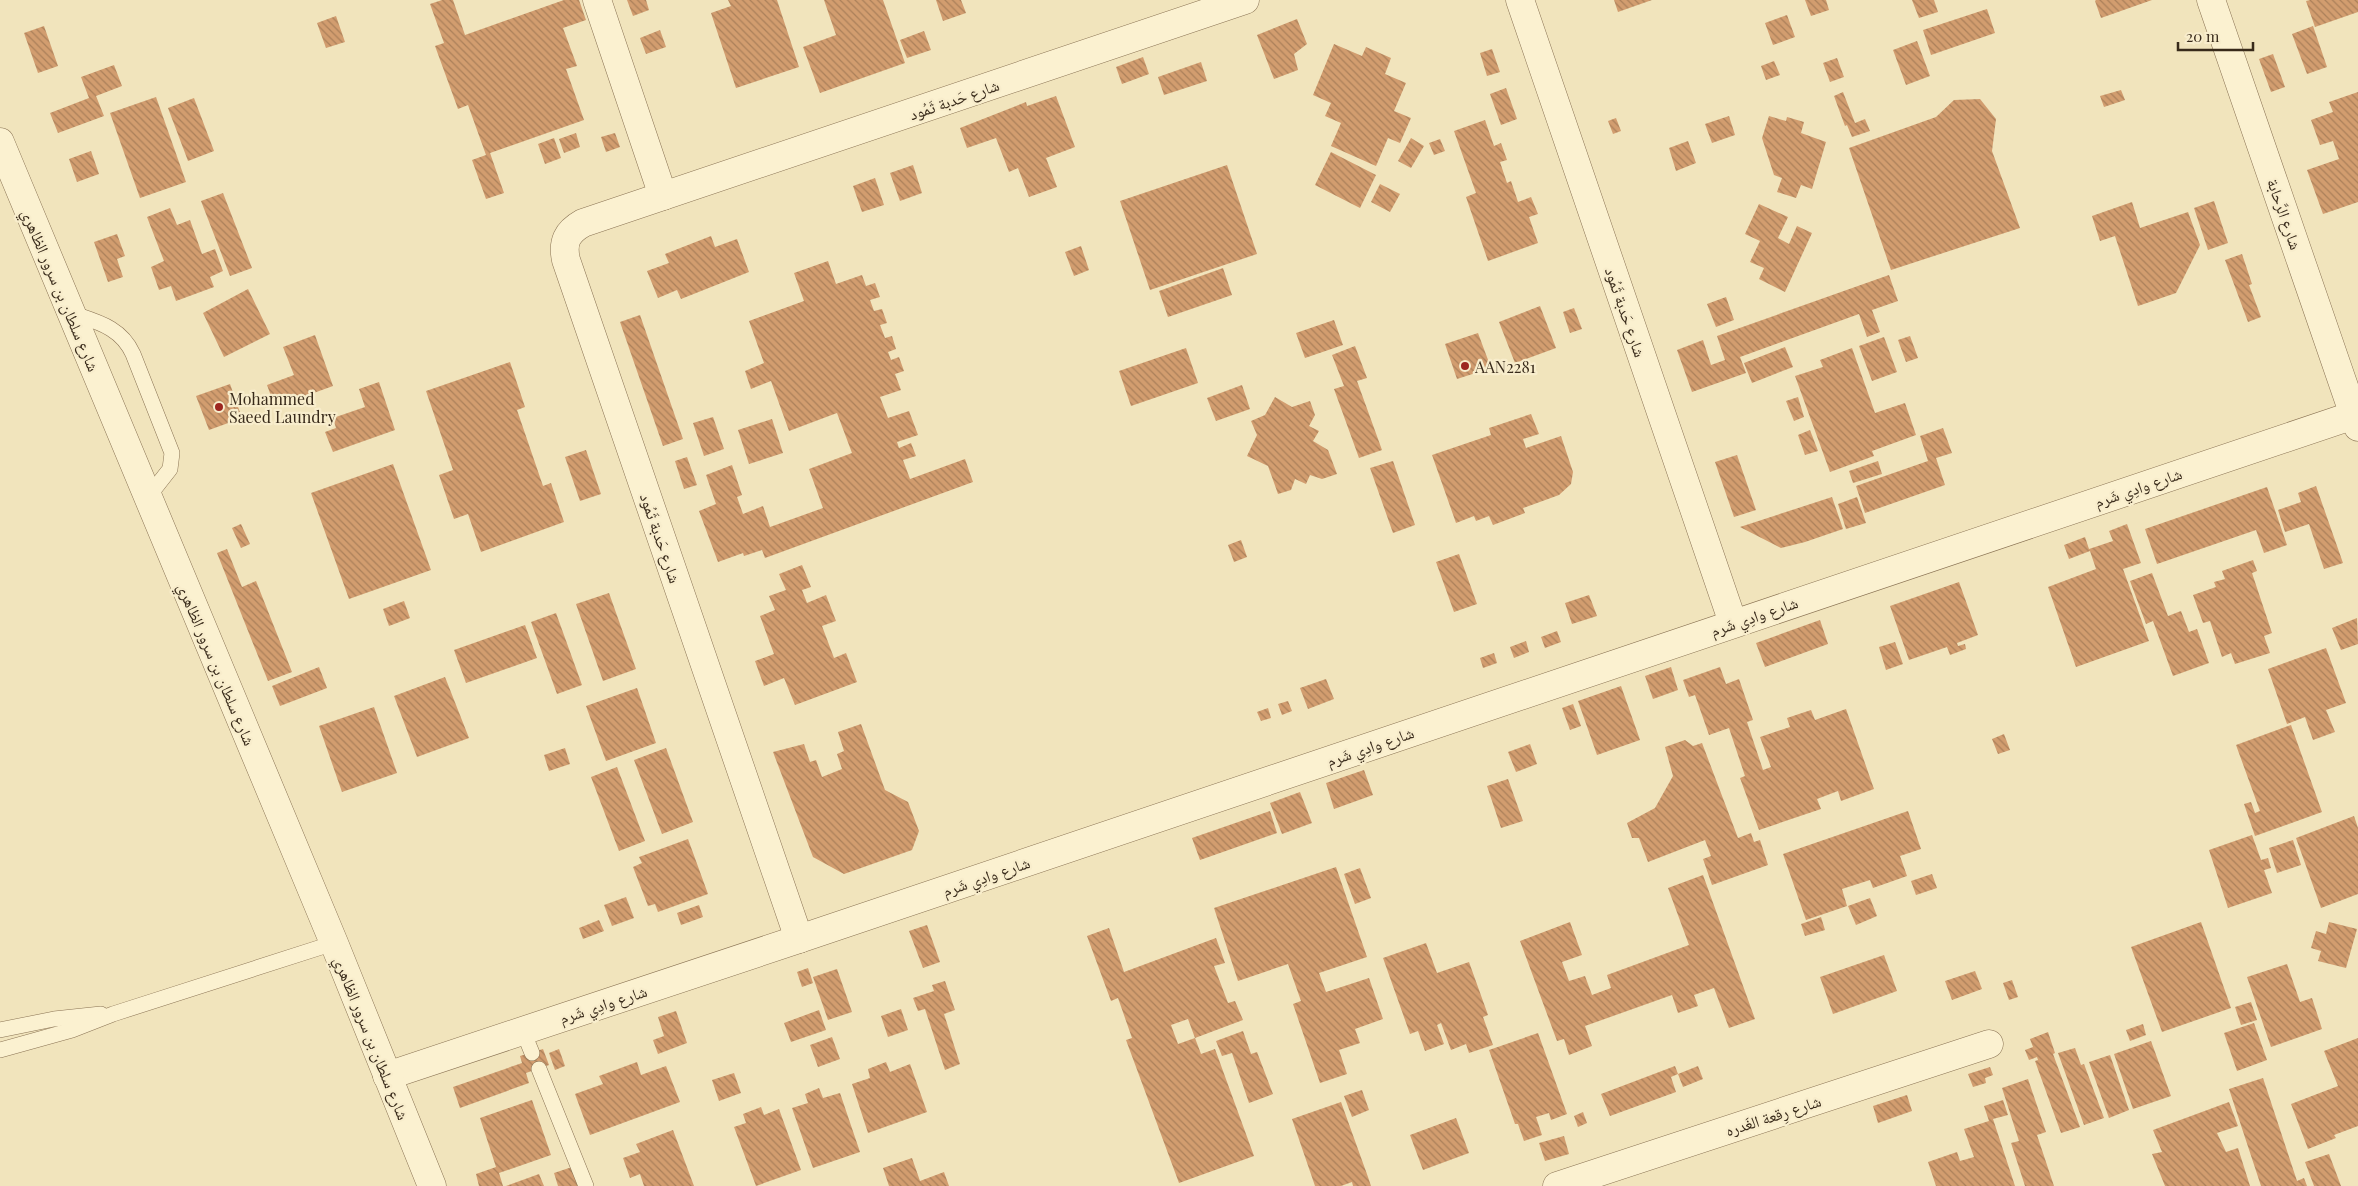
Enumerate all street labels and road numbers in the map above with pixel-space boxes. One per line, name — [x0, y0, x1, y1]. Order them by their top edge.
street label: شارع حَدبة ثَمُود — [906, 74, 1002, 125]
street label: شارع الرَّحابة — [2262, 176, 2307, 253]
street label: شارع سلطان بن سرور الظاهري — [14, 206, 105, 376]
street label: شارع حَدبة ثَمُود — [1600, 264, 1651, 360]
street label: شارع وادِي شَرم — [2092, 462, 2185, 515]
street label: شارع حَدبة ثَمُود — [635, 490, 686, 586]
street label: شارع سلطان بن سرور الظاهري — [170, 580, 261, 750]
street label: شارع وادِي شَرم — [1708, 591, 1801, 644]
street label: شارع وادِي شَرم — [1324, 721, 1417, 774]
street label: شارع وادِي شَرم — [940, 851, 1033, 904]
street label: شارع سلطان بن سرور الظاهري — [327, 953, 414, 1124]
street label: شارع وادِي شَرم — [556, 980, 650, 1031]
street label: شارع رِقعة الغَدره — [1723, 1090, 1824, 1143]

